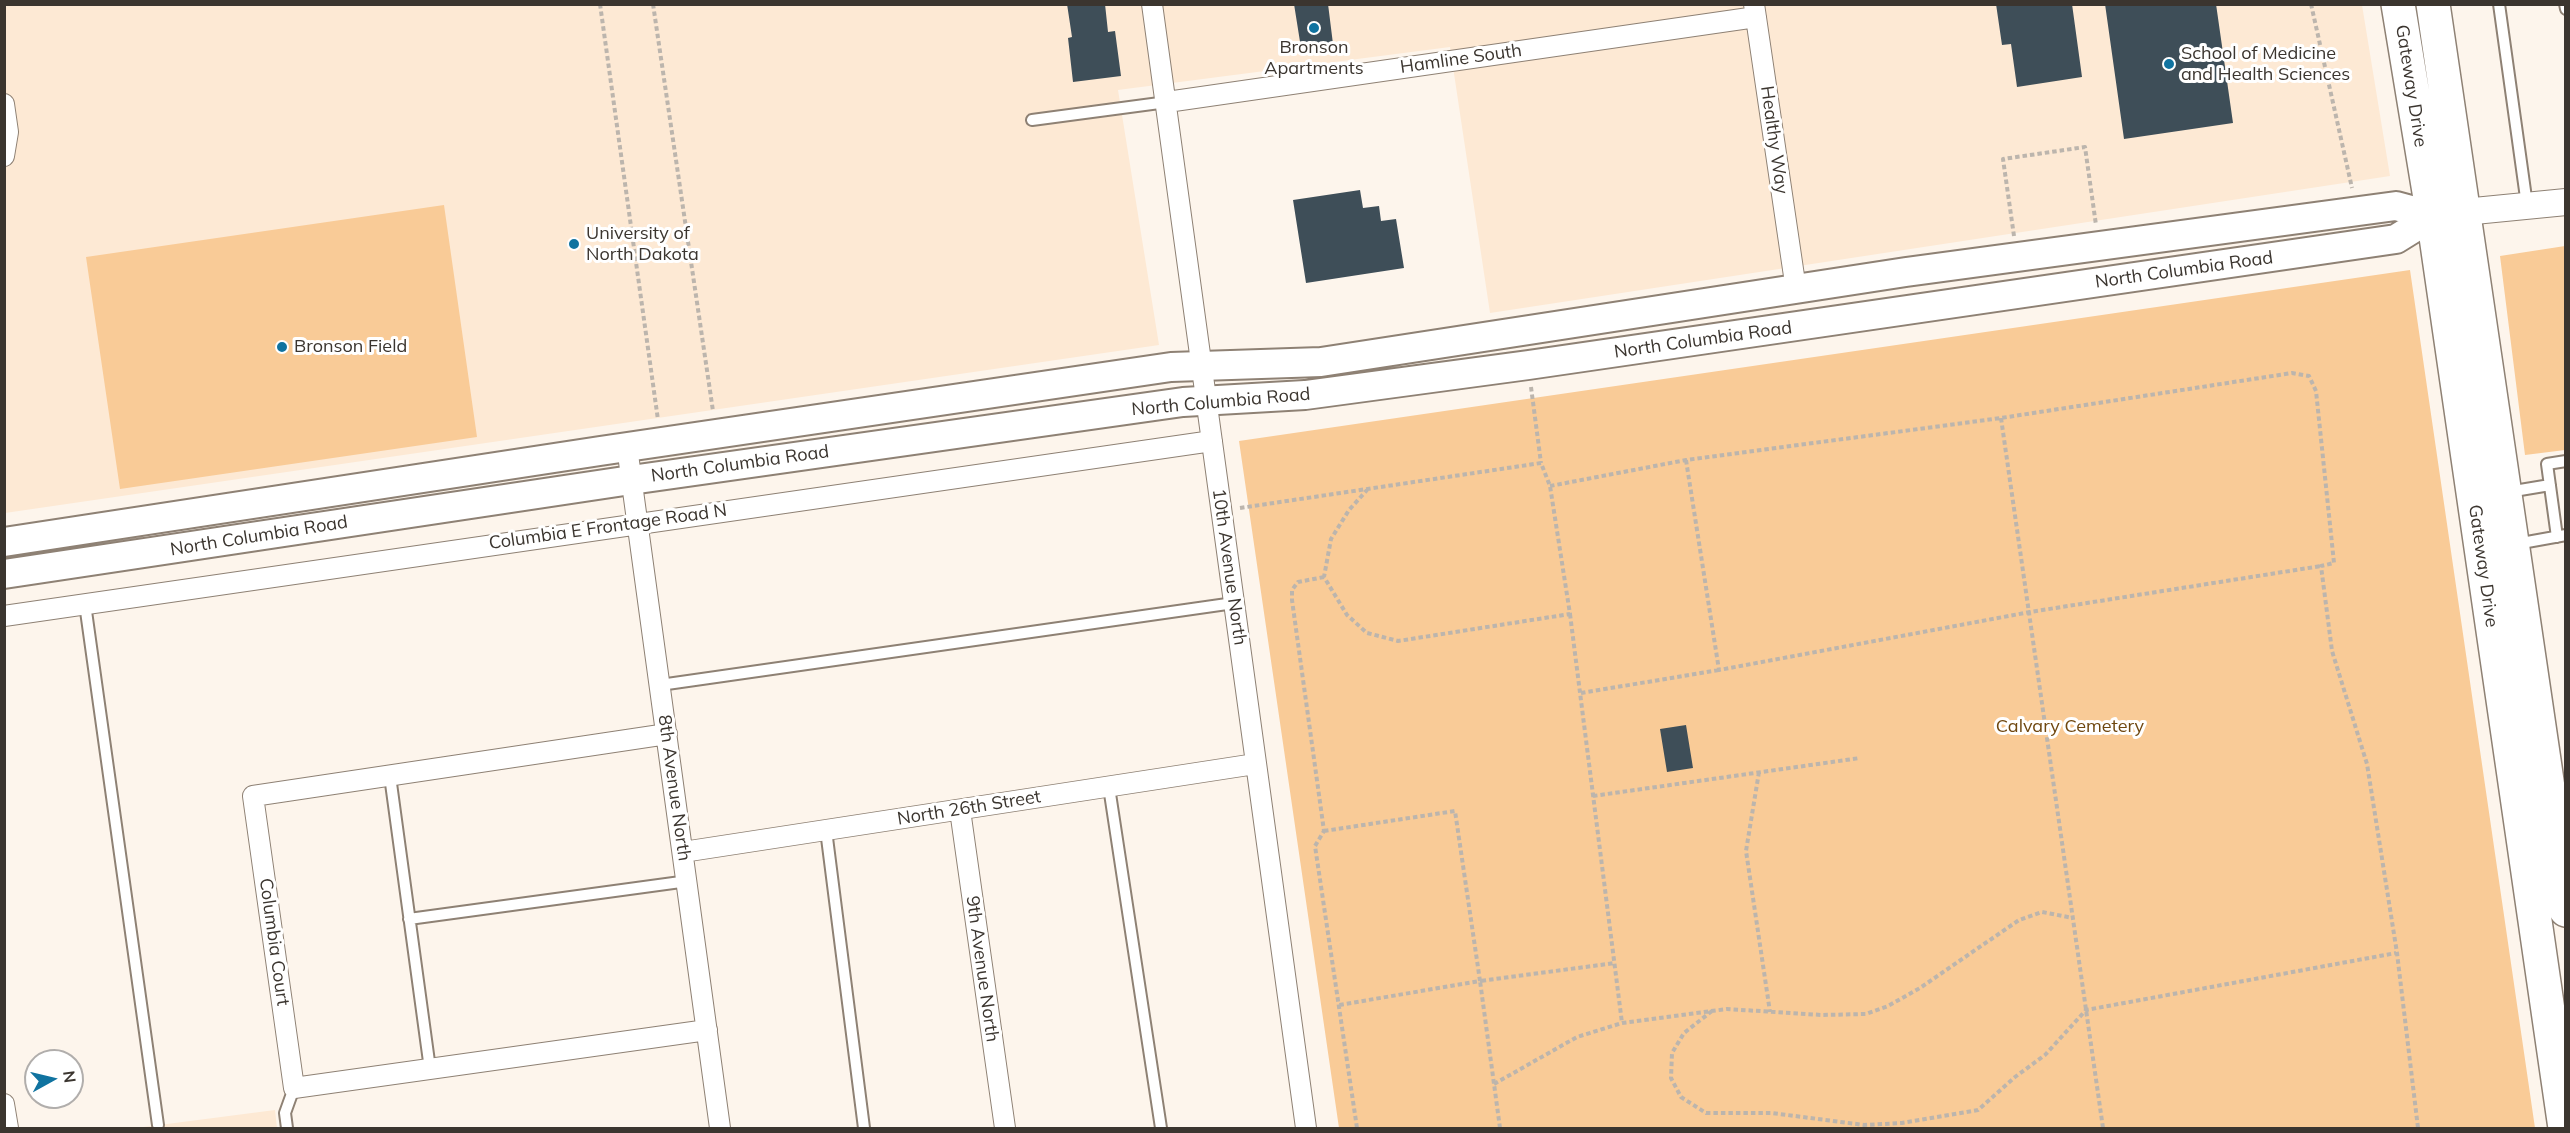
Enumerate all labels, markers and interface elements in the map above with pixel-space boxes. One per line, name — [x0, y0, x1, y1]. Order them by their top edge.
marker: Bronson Apartments — [1307, 21, 1321, 35]
street label: Gateway Drive — [2391, 23, 2431, 149]
place label: Bronson Apartments — [1264, 37, 1364, 80]
street label: Hamline South — [1399, 40, 1523, 78]
place label: School of Medicine and Health Sciences — [2181, 43, 2350, 86]
marker: School of Medicine and Health Sciences — [2162, 57, 2176, 71]
street label: Healthy Way — [1756, 85, 1792, 195]
place label: University of North Dakota — [586, 223, 699, 266]
marker: University of North Dakota — [567, 237, 581, 251]
street label: North Columbia Road — [2094, 247, 2274, 293]
street label: North Columbia Road — [1613, 317, 1793, 363]
place label: Bronson Field — [294, 336, 407, 358]
marker: Bronson Field — [275, 340, 289, 354]
street label: North Columbia Road — [1131, 383, 1311, 421]
street label: North Columbia Road — [650, 441, 830, 487]
street label: 10th Avenue North — [1207, 487, 1251, 647]
street label: Columbia E Frontage Road N — [488, 500, 728, 554]
street label: Gateway Drive — [2464, 503, 2502, 629]
street label: North Columbia Road — [169, 511, 349, 561]
street label: 8th Avenue North — [653, 714, 695, 862]
park label: Calvary Cemetery — [1996, 716, 2144, 738]
street label: North 26th Street — [896, 786, 1042, 830]
street label: Columbia Court — [254, 877, 294, 1007]
street label: 9th Avenue North — [961, 895, 1003, 1043]
north arrow — [24, 1049, 84, 1109]
text: N — [59, 1069, 81, 1084]

